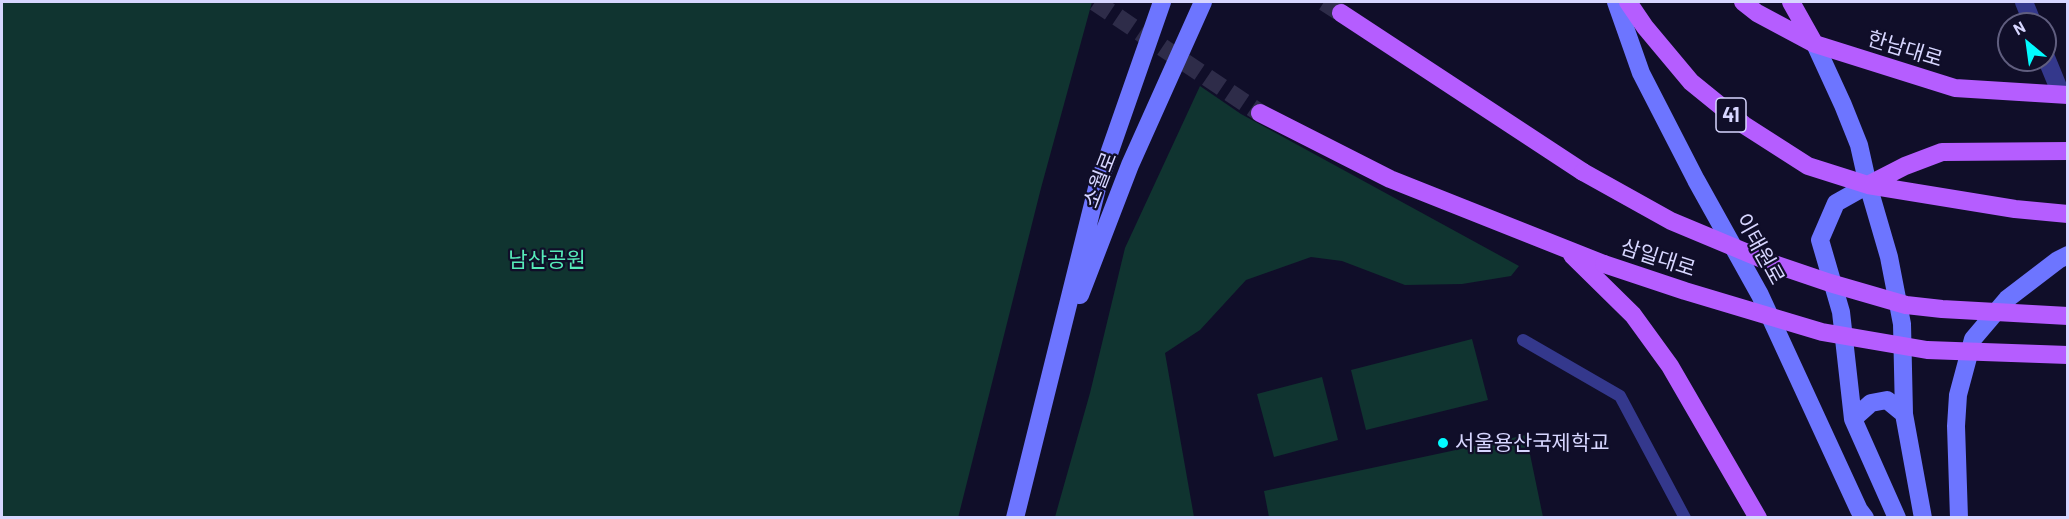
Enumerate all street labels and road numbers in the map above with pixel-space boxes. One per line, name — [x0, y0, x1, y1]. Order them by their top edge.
street label: 한남대로 — [1864, 26, 1946, 72]
road number: 41 — [1716, 98, 1746, 132]
street label: 소월로 — [1078, 148, 1122, 212]
street label: 이태원로 — [1730, 209, 1790, 289]
street label: 삼일대로 — [1617, 234, 1699, 282]

